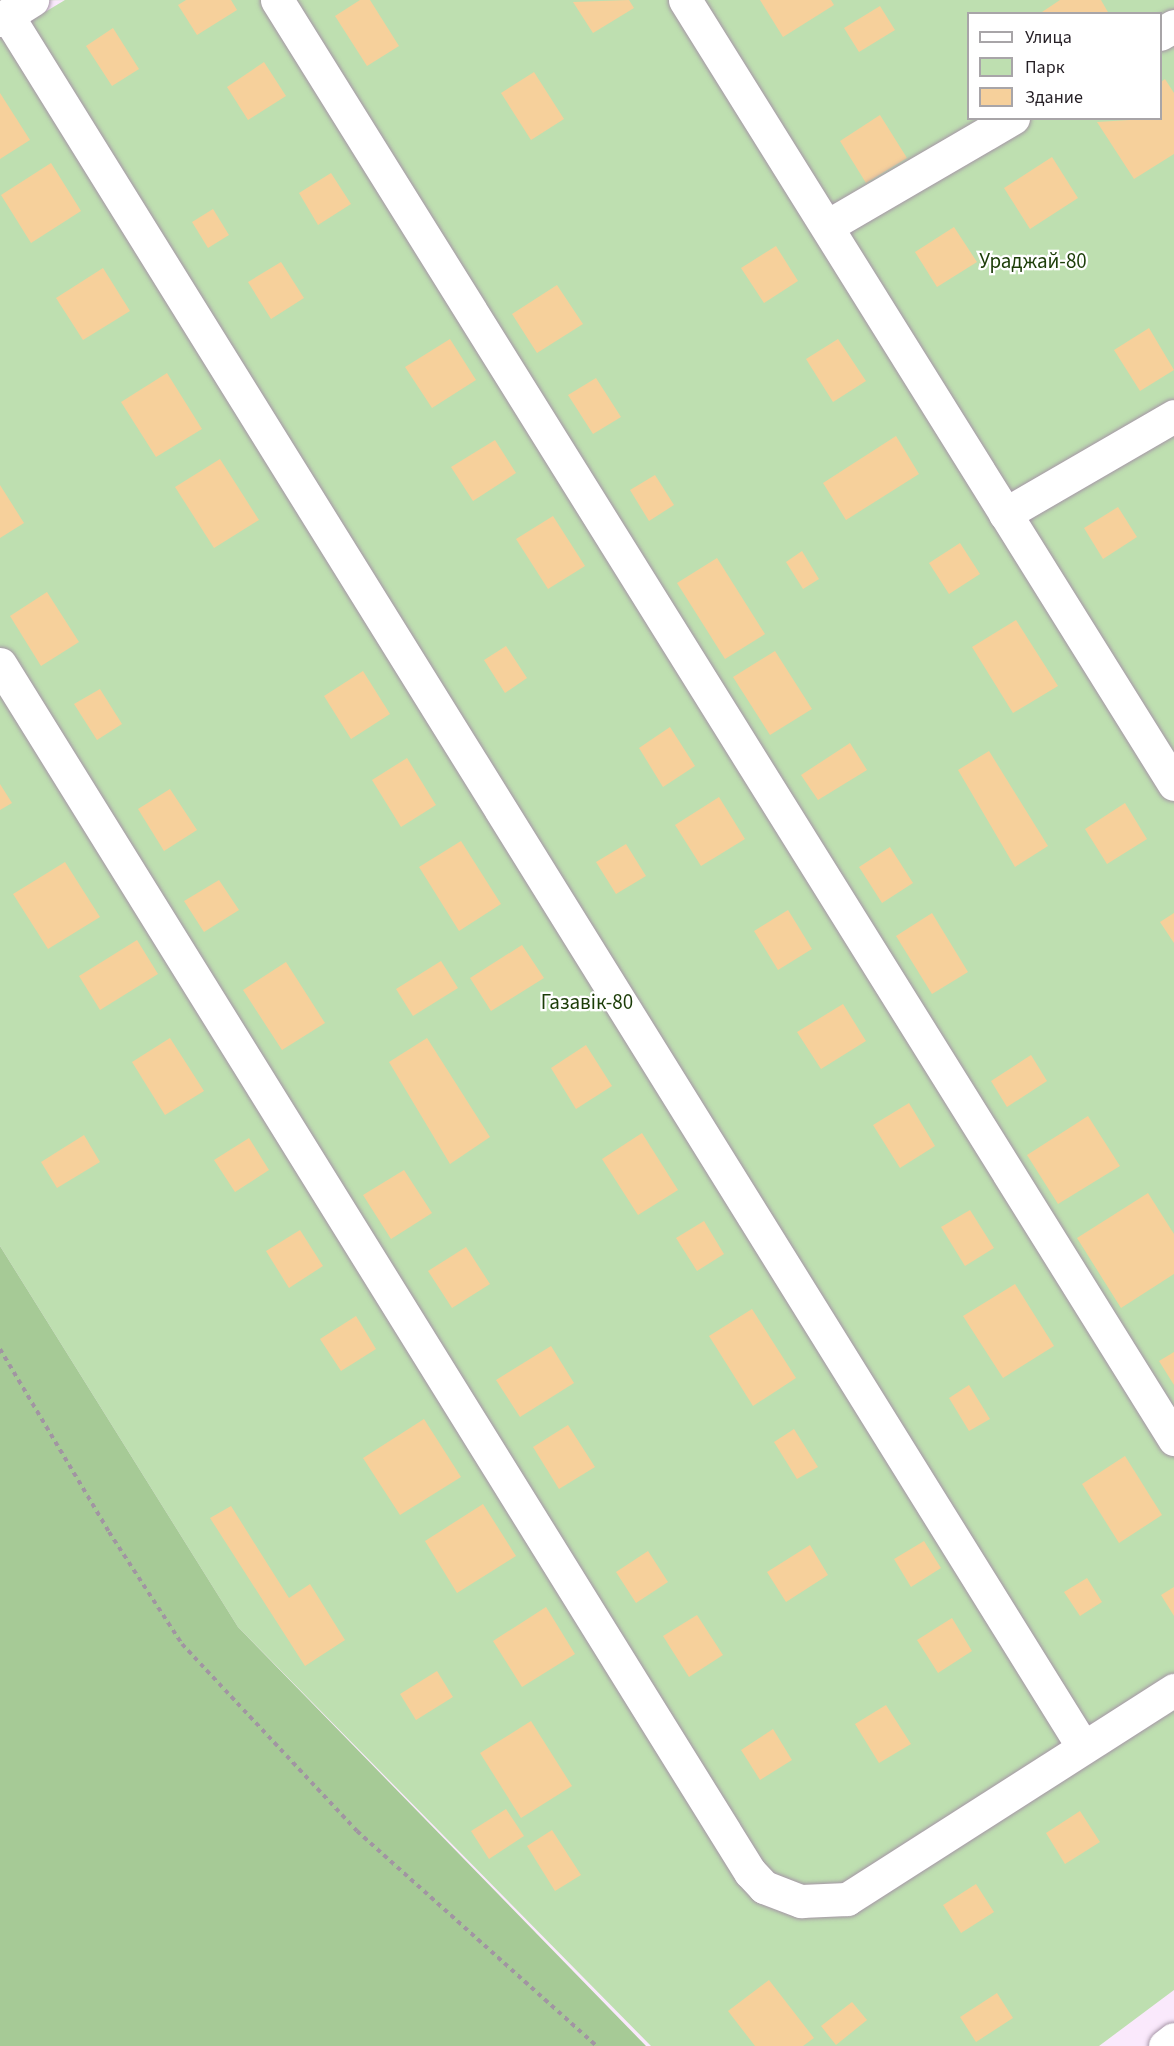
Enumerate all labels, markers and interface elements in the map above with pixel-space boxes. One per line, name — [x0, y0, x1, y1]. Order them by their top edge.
legend — [967, 12, 1162, 120]
text: Улица — [1025, 25, 1072, 50]
text: Парк — [1025, 55, 1065, 80]
text: Здание — [1025, 85, 1083, 110]
park label: Ураджай-80 — [979, 248, 1087, 274]
park label: Газавік-80 — [541, 989, 633, 1015]

